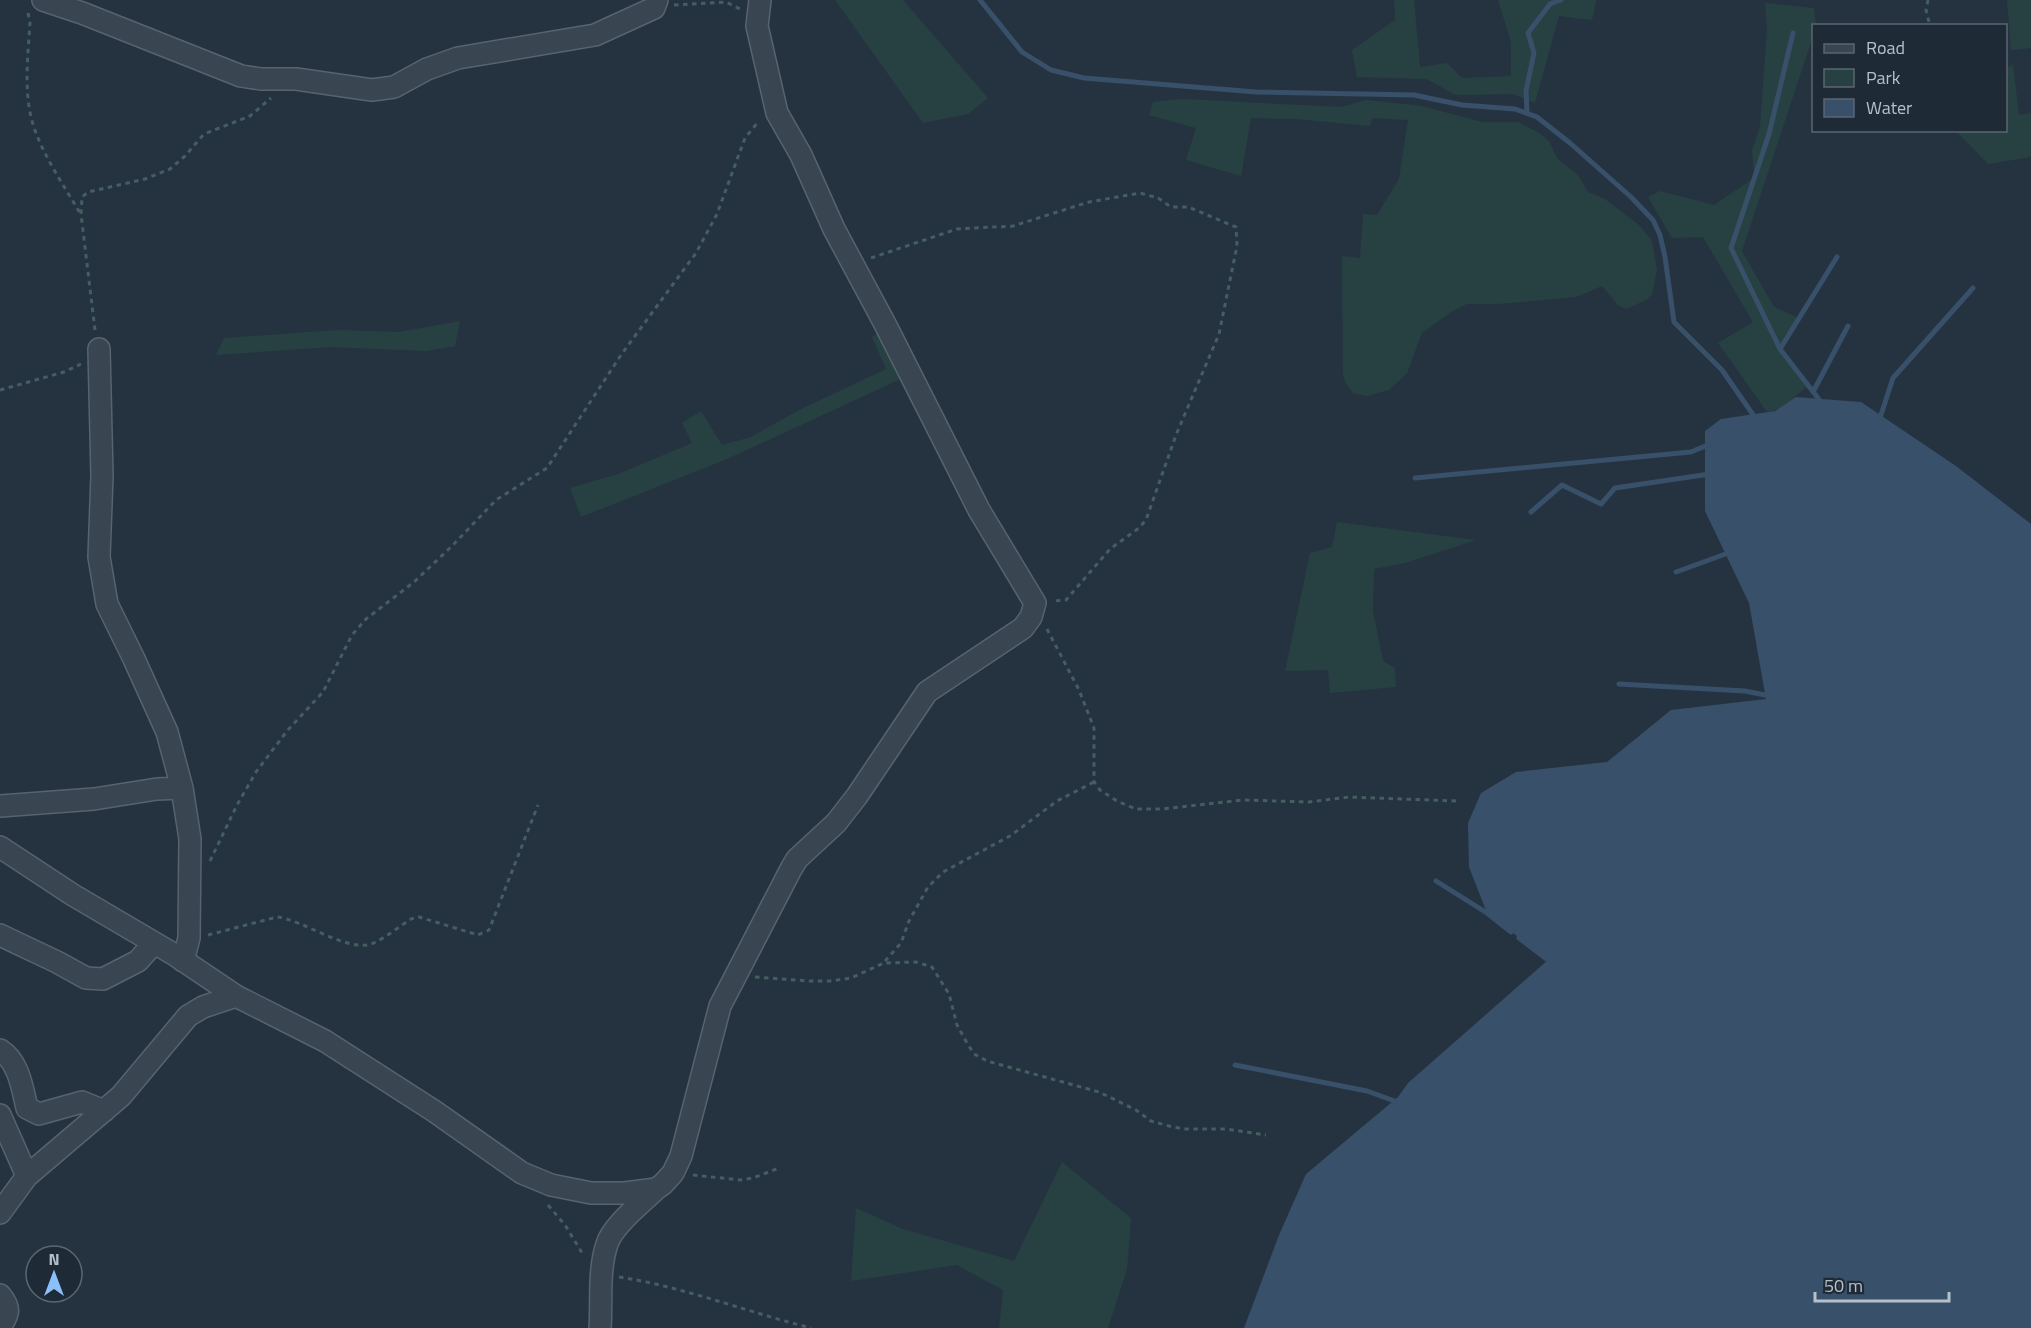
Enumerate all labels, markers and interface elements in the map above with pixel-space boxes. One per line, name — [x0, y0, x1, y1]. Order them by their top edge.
legend — [1812, 24, 2007, 132]
text: Road — [1866, 34, 1905, 61]
text: Park — [1866, 64, 1901, 91]
text: Water — [1866, 94, 1912, 121]
north arrow — [24, 1244, 84, 1304]
text: N — [48, 1247, 60, 1271]
scale bar — [1815, 1265, 1948, 1303]
text: 50 m — [1824, 1272, 1863, 1299]

